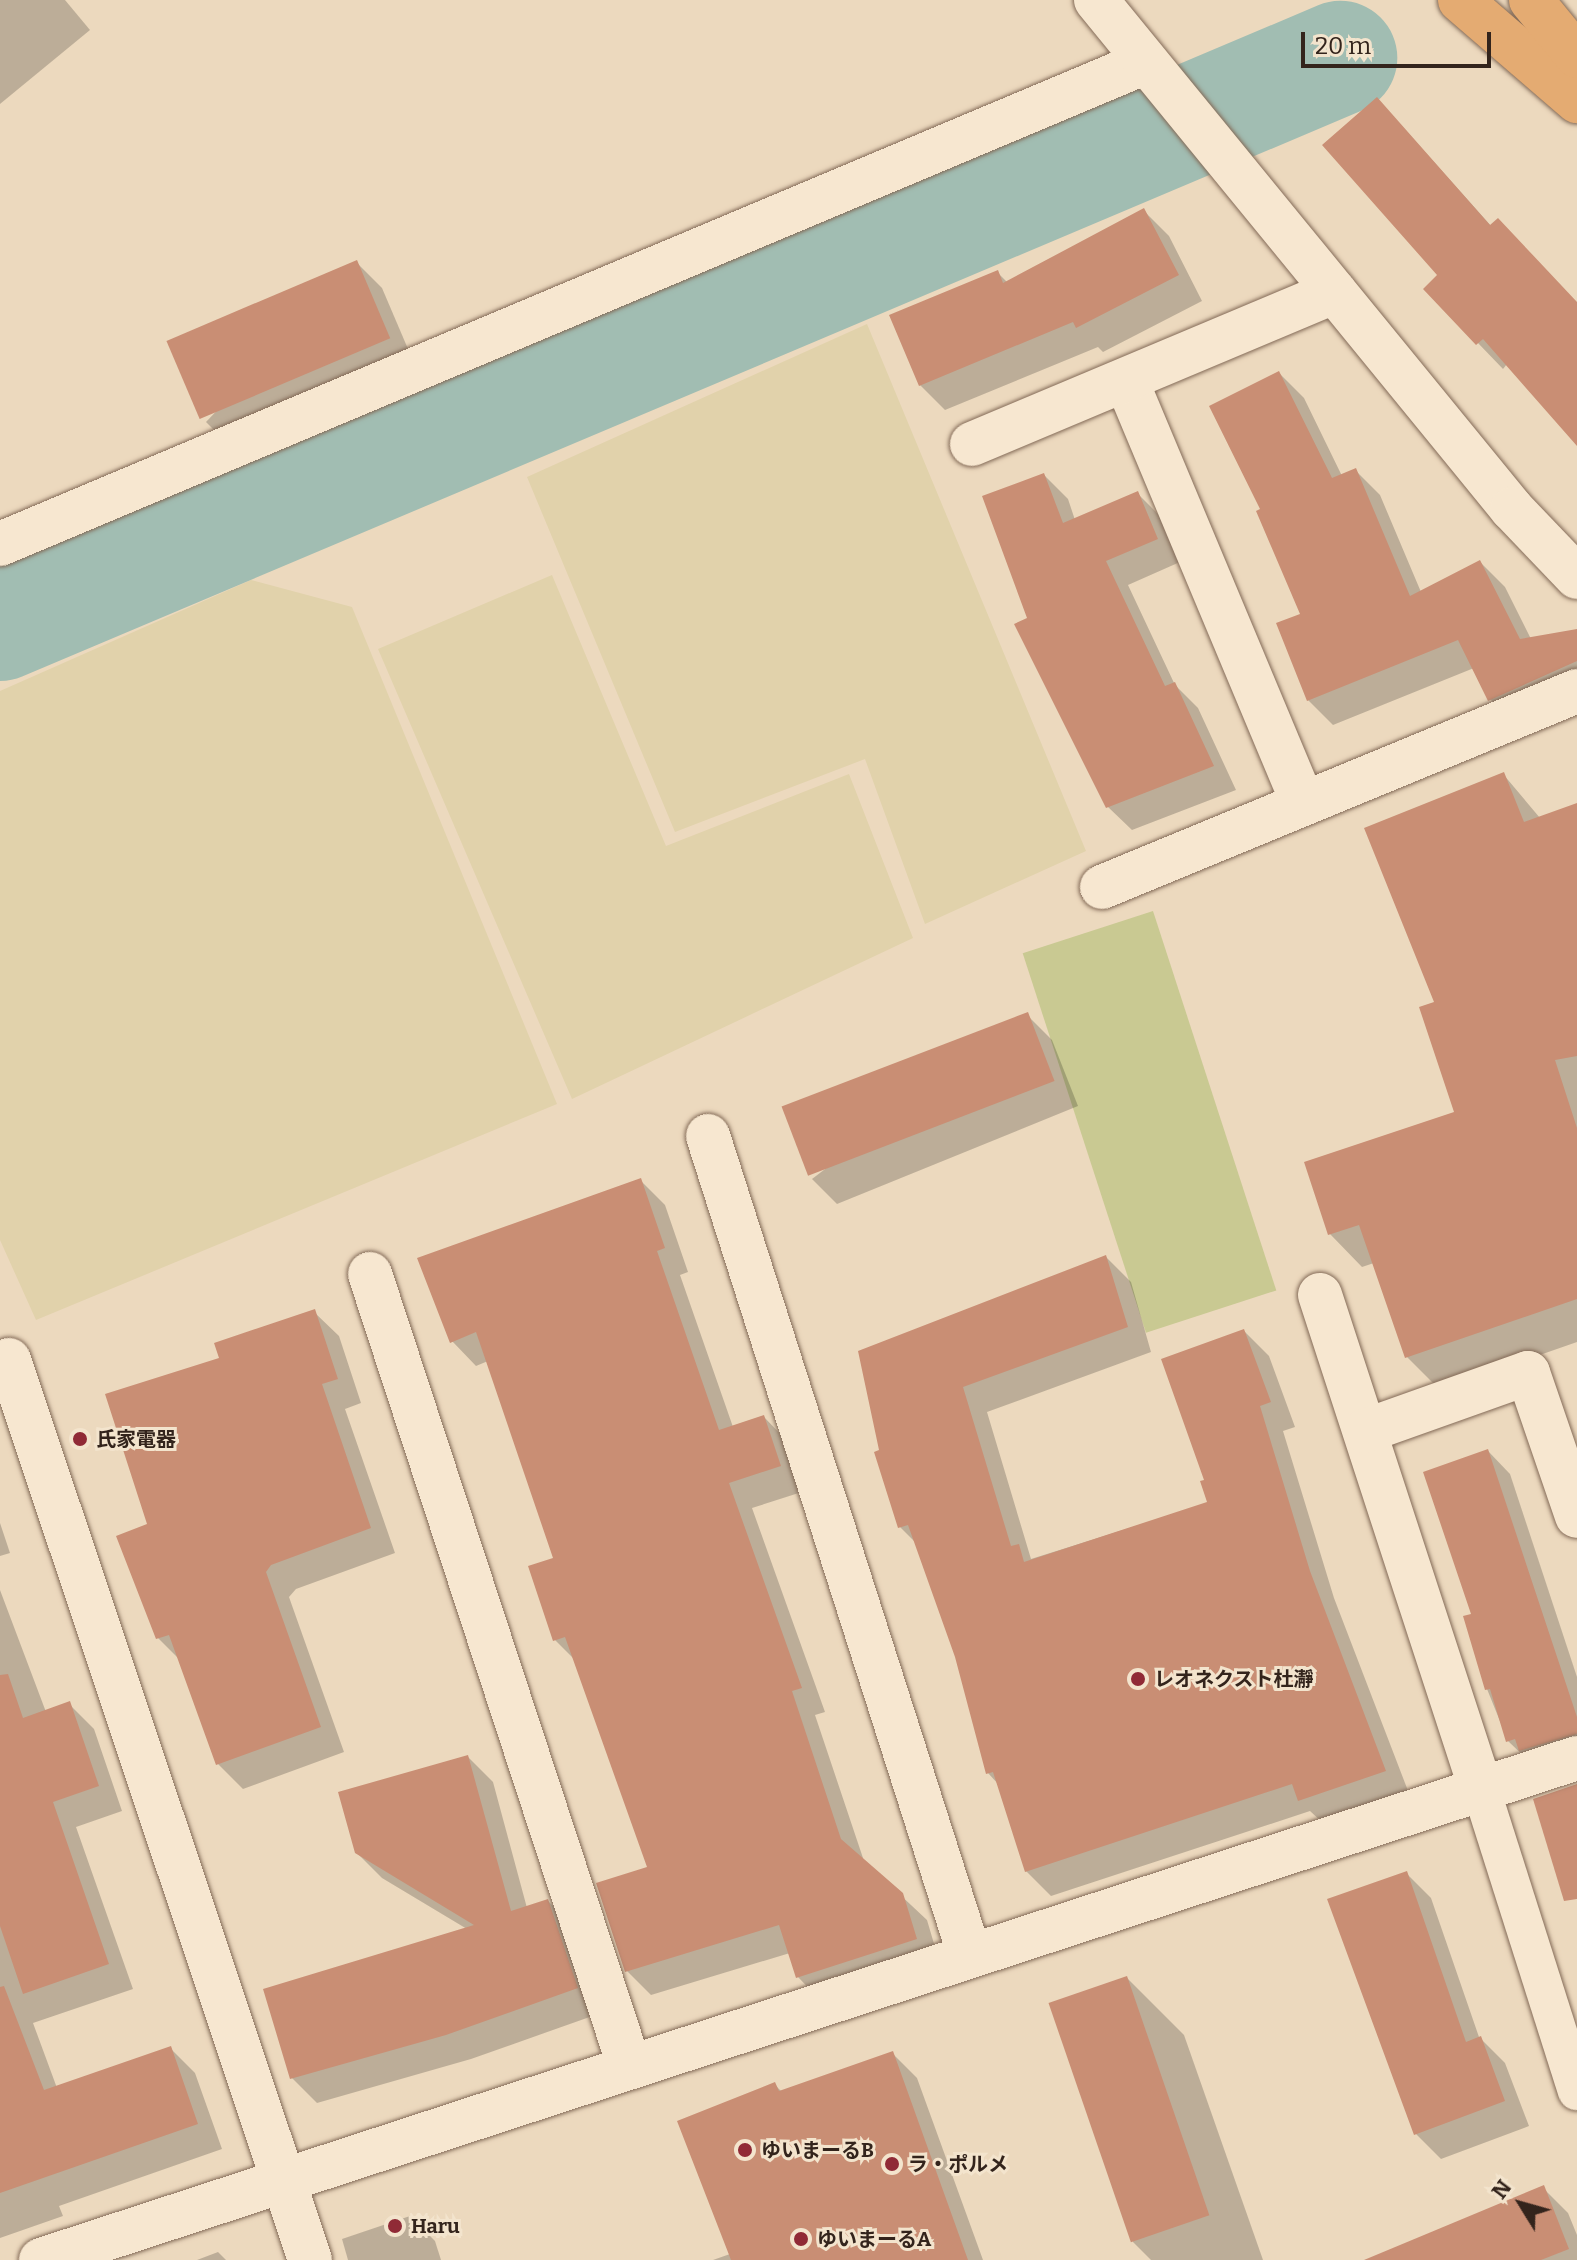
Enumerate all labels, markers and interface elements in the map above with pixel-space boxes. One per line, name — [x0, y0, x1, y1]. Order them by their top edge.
scale bar — [1305, 16, 1495, 66]
text: 20 m — [1315, 32, 1371, 60]
place label: 氏家電器 — [96, 1427, 176, 1451]
marker: 氏家電器 — [71, 1430, 89, 1448]
place label: レオネクスト杜瀞 — [1154, 1667, 1314, 1691]
marker: レオネクスト杜瀞 — [1129, 1670, 1147, 1688]
place label: ゆいまーるB — [761, 2138, 874, 2162]
marker: ゆいまーるB — [736, 2141, 754, 2159]
place label: ラ・ポルメ — [908, 2152, 1008, 2176]
marker: ラ・ポルメ — [883, 2155, 901, 2173]
north arrow — [1481, 2164, 1561, 2244]
text: N — [1486, 2174, 1517, 2204]
place label: Haru — [411, 2214, 460, 2238]
marker: Haru — [386, 2217, 404, 2235]
place label: ゆいまーるA — [817, 2227, 931, 2251]
marker: ゆいまーるA — [792, 2230, 810, 2248]

